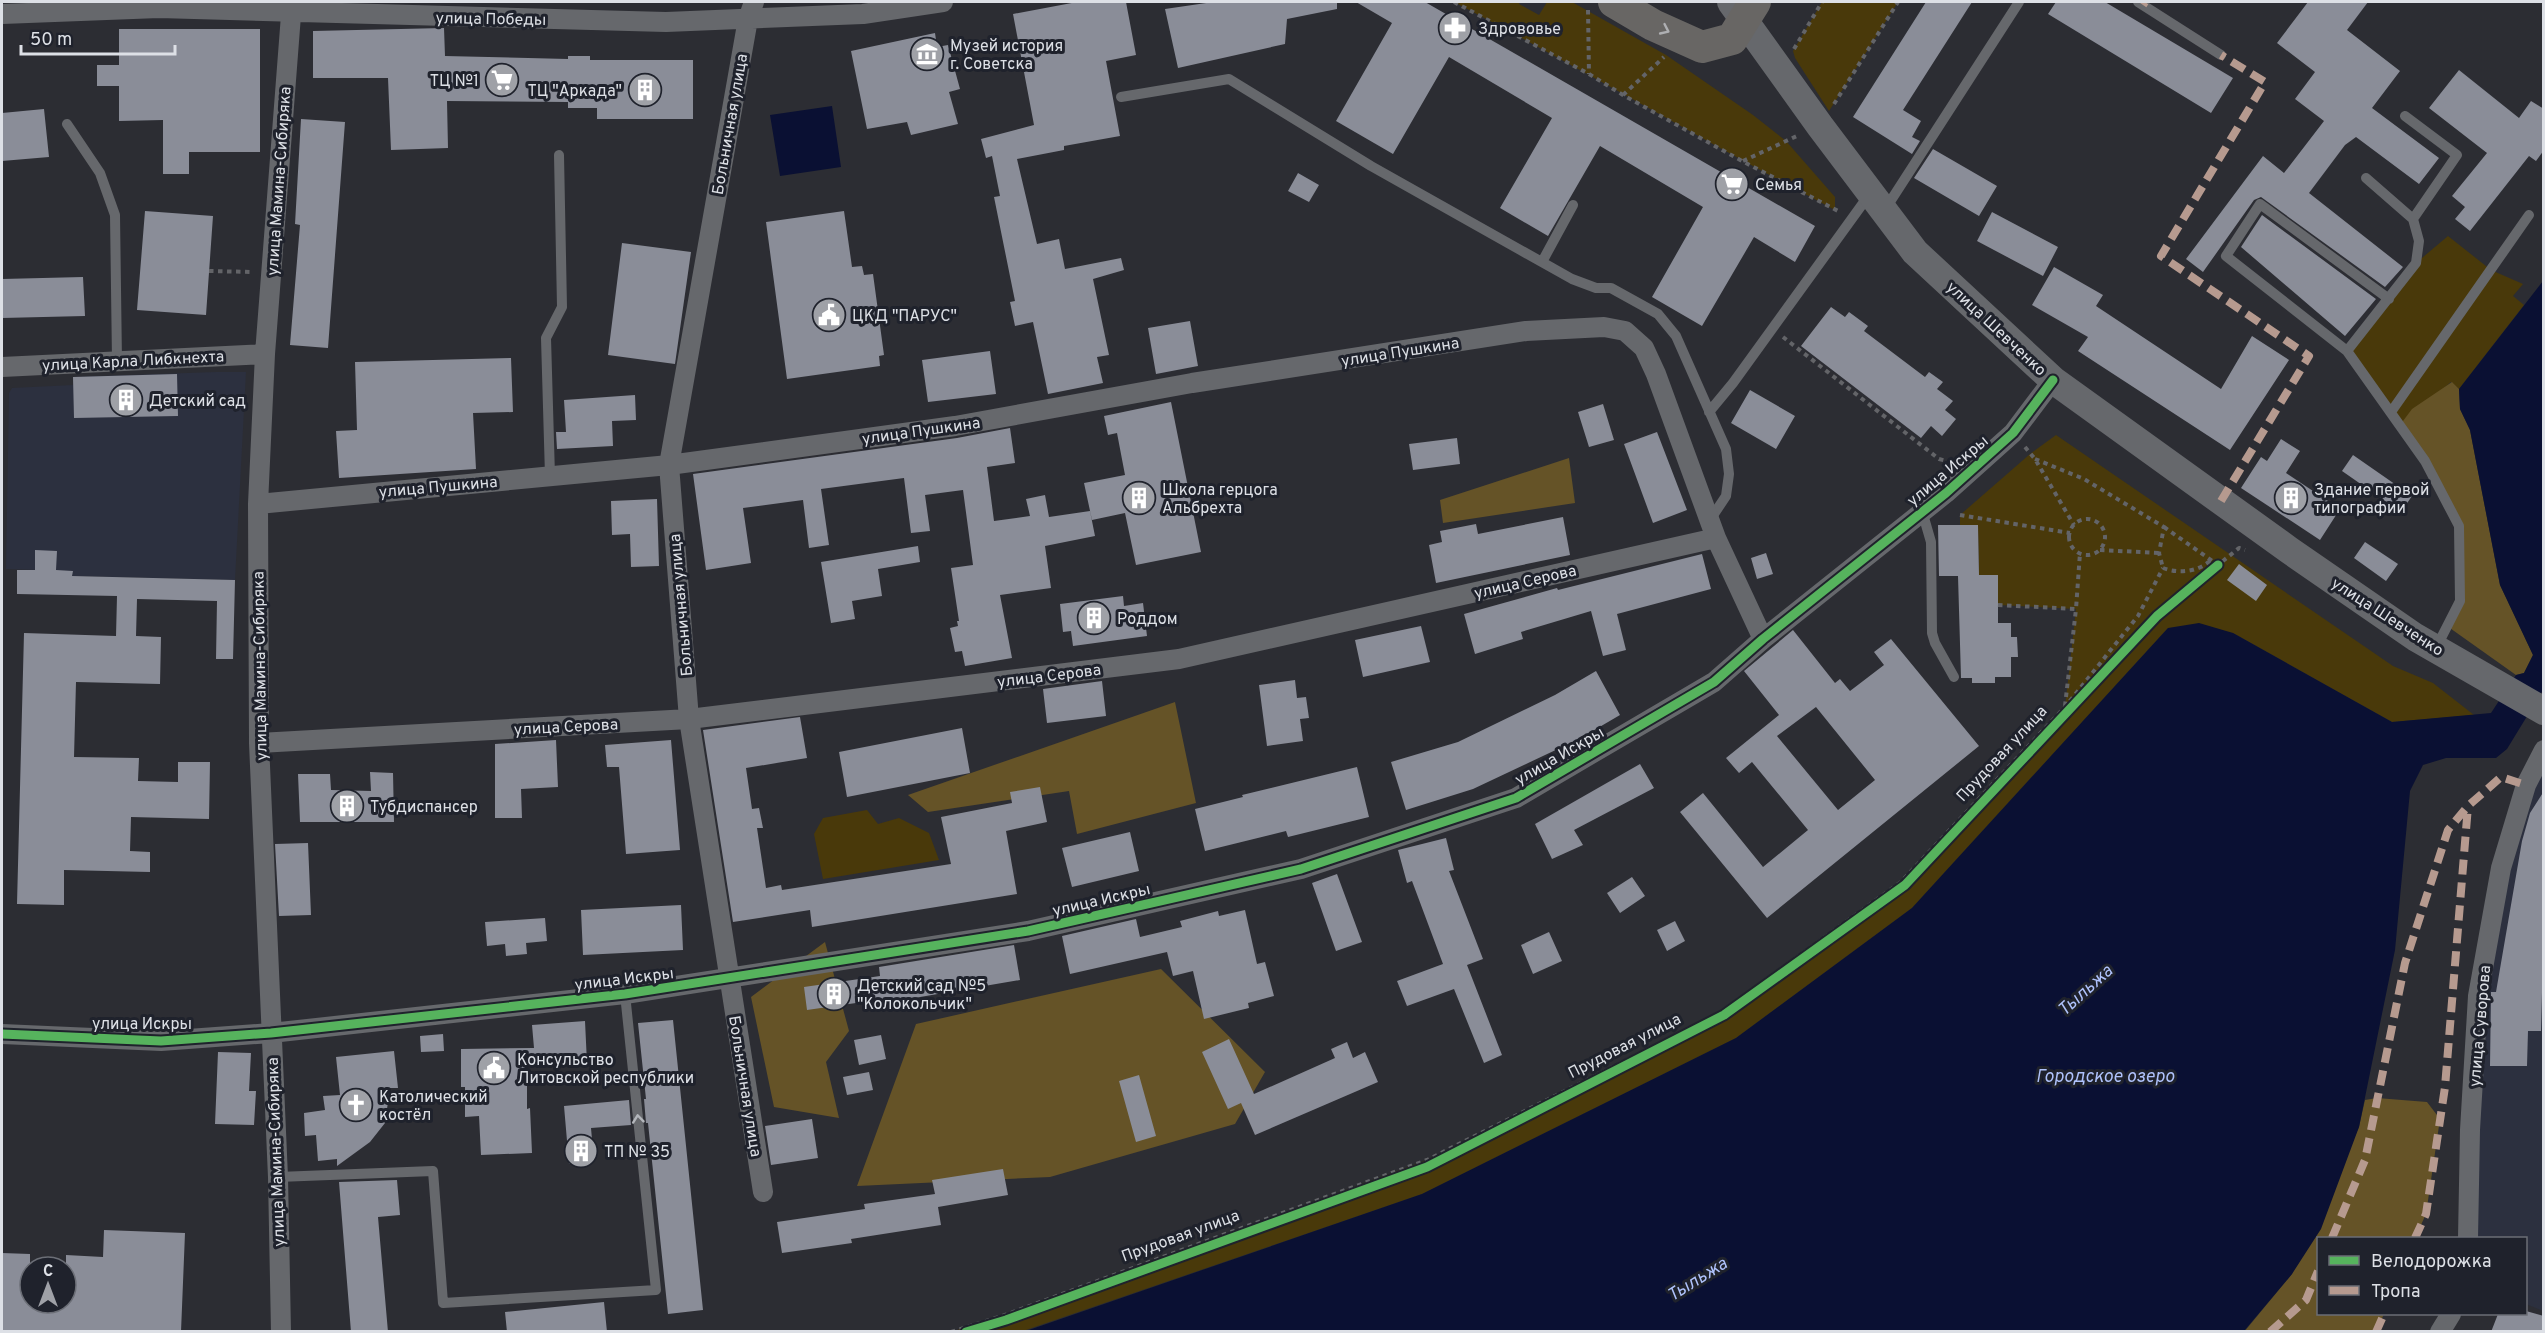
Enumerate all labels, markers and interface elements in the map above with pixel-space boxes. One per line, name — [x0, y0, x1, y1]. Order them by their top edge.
street label: улица Победы — [435, 9, 547, 31]
pharmacy icon: Здрововье — [1437, 10, 1473, 46]
scale bar — [21, 18, 176, 56]
place label: Здрововье — [1478, 20, 1561, 40]
one-way arrow — [1658, 23, 1669, 35]
text: 50 m — [30, 29, 72, 52]
museum icon: Музей история г. Советска — [909, 36, 945, 72]
place label: Музей история г. Советска — [950, 37, 1063, 75]
street label: Больничная улица — [709, 52, 753, 196]
supermarket icon: ТЦ №1 — [484, 62, 520, 98]
place label: ТЦ №1 — [430, 72, 479, 92]
building icon: ТЦ "Аркада" — [627, 72, 663, 108]
place label: ТЦ "Аркада" — [528, 82, 622, 102]
street label: улица Мамина-Сибиряка — [263, 86, 297, 276]
supermarket icon: Семья — [1714, 166, 1750, 202]
place label: Семья — [1755, 176, 1802, 196]
street label: улица Шевченко — [1941, 278, 2050, 381]
public building icon: ЦКД "ПАРУС" — [811, 297, 847, 333]
place label: ЦКД "ПАРУС" — [852, 307, 957, 327]
street label: улица Пушкина — [1340, 334, 1461, 372]
street label: улица Карла Либкнехта — [41, 347, 225, 377]
building icon: Детский сад — [108, 382, 144, 418]
place label: Детский сад — [149, 392, 246, 412]
street label: улица Пушкина — [861, 414, 982, 450]
street label: улица Искры — [1904, 432, 1993, 511]
street label: улица Пушкина — [378, 473, 498, 503]
building icon: Школа герцога Альбрехта — [1121, 480, 1157, 516]
building icon: Здание первой типографии — [2273, 480, 2309, 516]
place label: Школа герцога Альбрехта — [1162, 481, 1278, 519]
place label: Здание первой типографии — [2314, 481, 2429, 519]
street label: Больничная улица — [666, 533, 698, 677]
street label: улица Серова — [1472, 561, 1579, 604]
street label: улица Мамина-Сибиряка — [249, 571, 273, 761]
street label: улица Шевченко — [2327, 574, 2447, 661]
building icon: Роддом — [1076, 600, 1112, 636]
place label: Роддом — [1117, 610, 1178, 630]
street label: улица Серова — [996, 661, 1102, 693]
street label: Прудовая улица — [1953, 702, 2052, 807]
street label: улица Серова — [513, 715, 619, 741]
street label: улица Искры — [1512, 723, 1608, 790]
building icon: Тубдиспансер — [329, 788, 365, 824]
place label: Тубдиспансер — [370, 798, 478, 818]
street label: улица Искры — [1051, 880, 1152, 922]
water label: Тыльжа — [2054, 960, 2119, 1022]
street label: улица Искры — [573, 964, 675, 996]
street label: улица Суворова — [2466, 964, 2496, 1088]
building icon: Детский сад №5 "Колокольчик" — [816, 976, 852, 1012]
place label: Детский сад №5 "Колокольчик" — [857, 977, 986, 1015]
street label: Прудовая улица — [1565, 1010, 1685, 1084]
street label: Больничная улица — [723, 1014, 765, 1158]
street label: улица Искры — [92, 1015, 192, 1035]
public building icon: Консульство Литовской республики — [476, 1050, 512, 1086]
place label: Консульство Литовской республики — [517, 1051, 694, 1089]
street label: улица Мамина-Сибиряка — [264, 1057, 290, 1247]
water label: Городское озеро — [2036, 1066, 2175, 1089]
church icon: Католический костёл — [338, 1087, 374, 1123]
place label: Католический костёл — [379, 1088, 488, 1126]
one-way arrow — [632, 1114, 645, 1123]
building icon: ТП № 35 — [563, 1133, 599, 1169]
place label: ТП № 35 — [604, 1143, 670, 1163]
street label: Прудовая улица — [1119, 1206, 1242, 1268]
legend — [2317, 1237, 2527, 1315]
text: Велодорожка — [2371, 1251, 2491, 1274]
water label: Тыльжа — [1664, 1253, 1733, 1308]
north arrow — [18, 1255, 78, 1315]
text: С — [43, 1262, 53, 1282]
text: Тропа — [2371, 1281, 2420, 1304]

